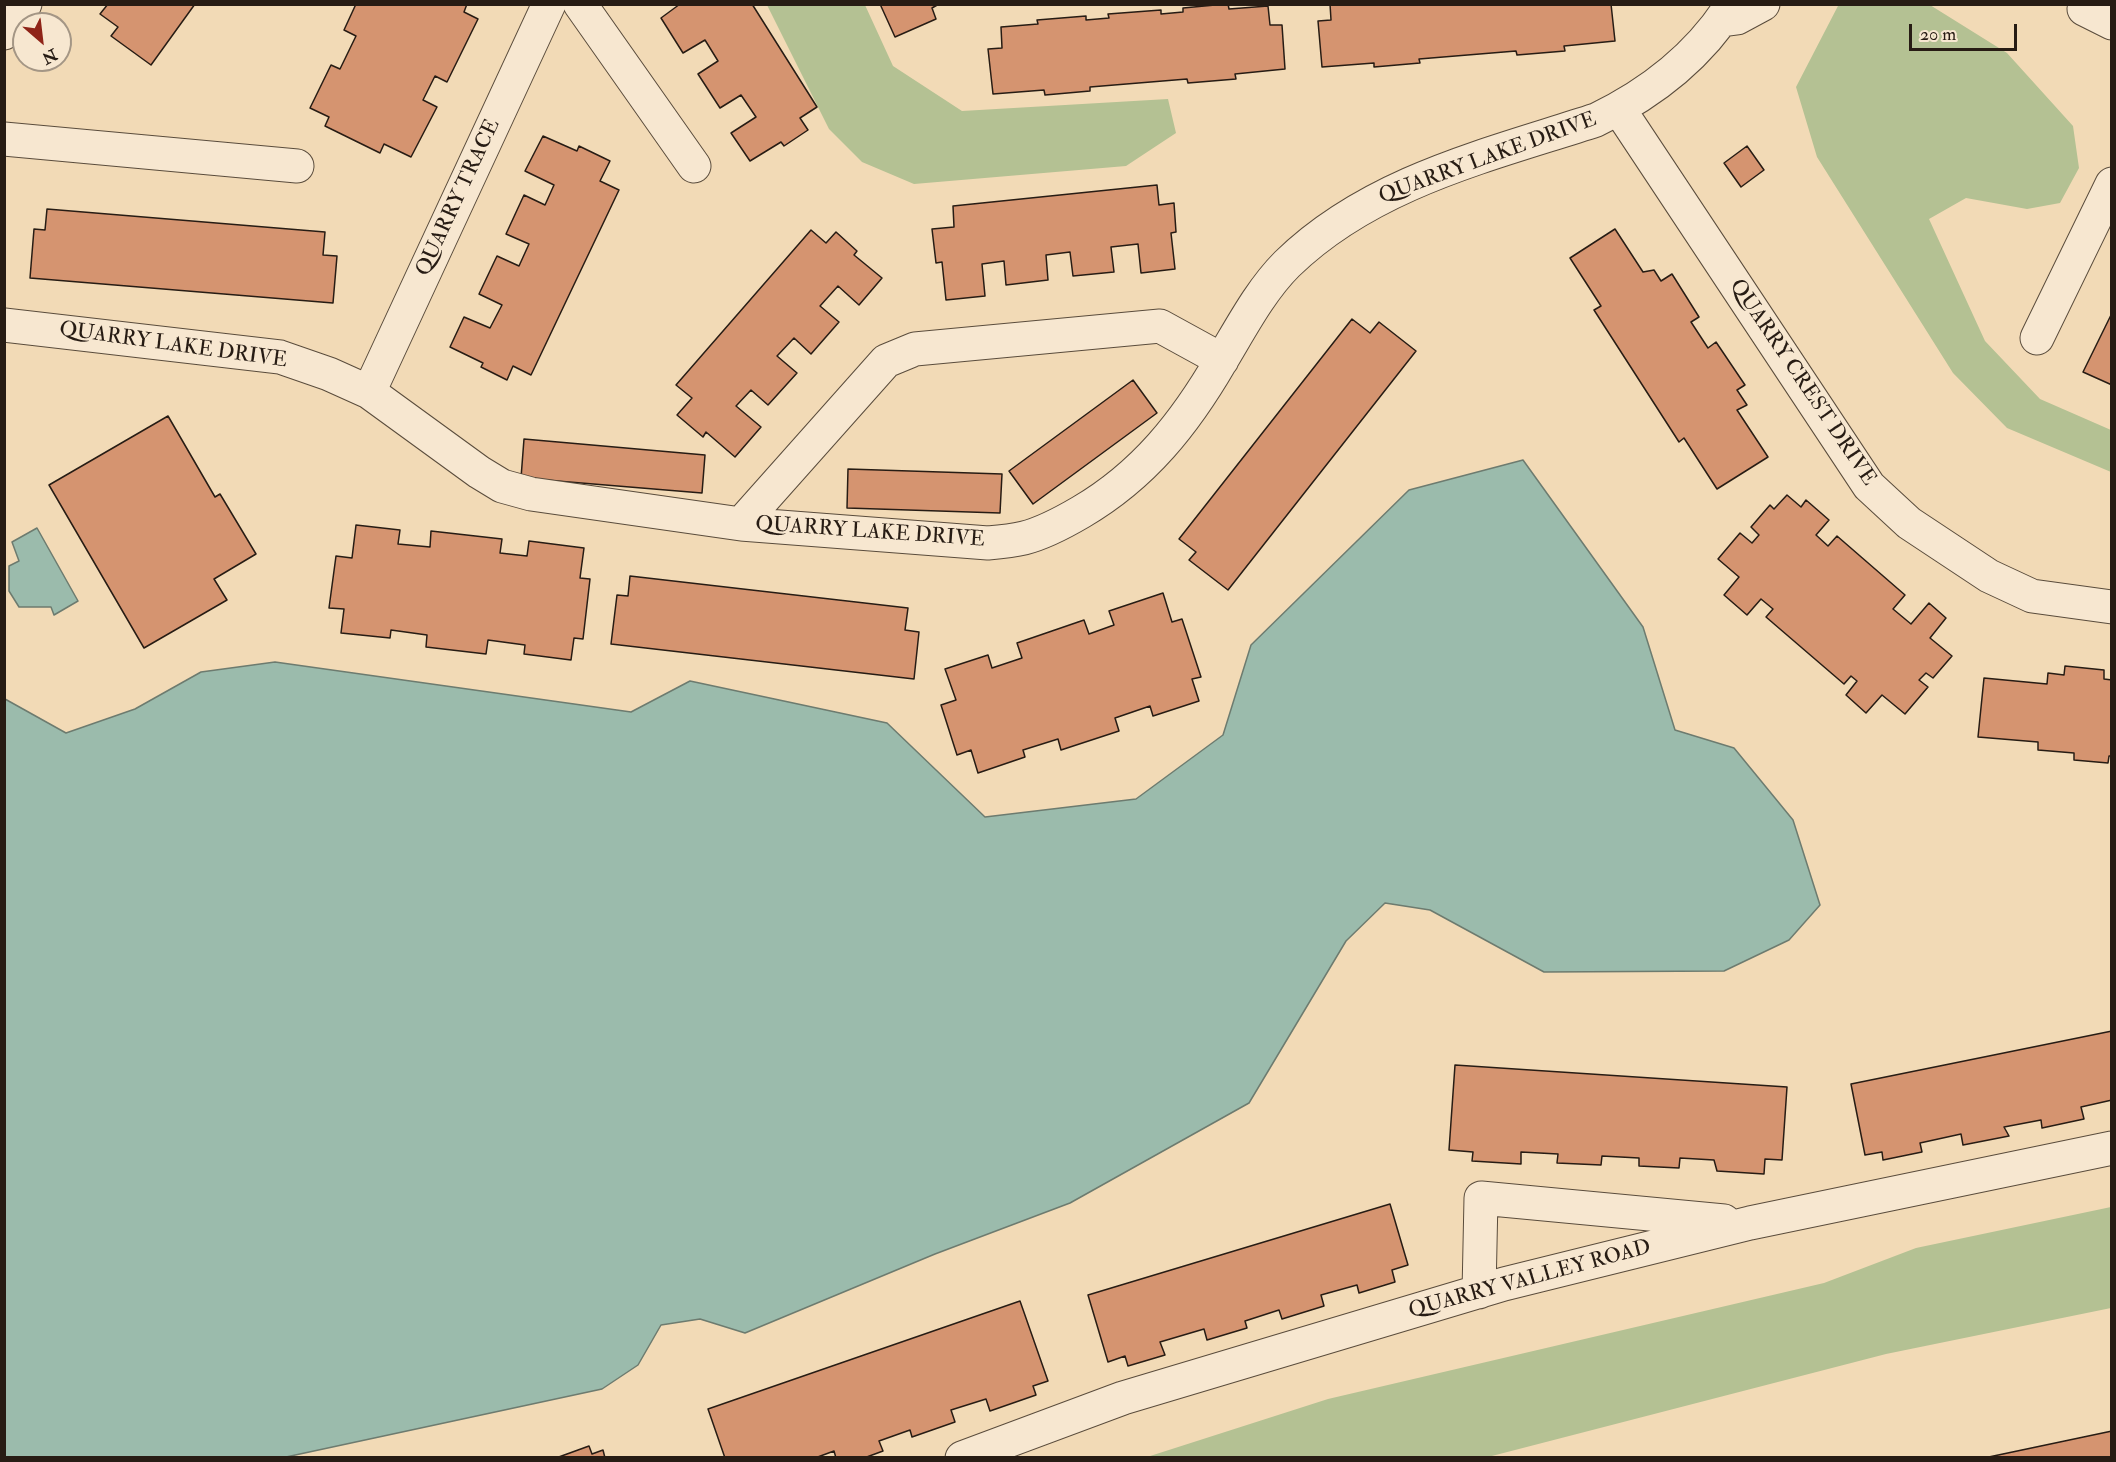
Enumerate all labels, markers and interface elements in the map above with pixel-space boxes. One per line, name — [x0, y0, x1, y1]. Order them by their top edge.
north arrow — [12, 12, 72, 72]
scale bar — [1912, 12, 2020, 50]
text: 20 m — [1920, 23, 1956, 46]
text: N — [38, 44, 61, 68]
street label: QUARRY LAKE DRIVE — [1376, 108, 1600, 210]
street label: QUARRY TRACE — [412, 115, 506, 281]
street label: QUARRY CREST DRIVE — [1723, 275, 1881, 491]
street label: QUARRY LAKE DRIVE — [58, 318, 288, 374]
street label: QUARRY LAKE DRIVE — [755, 512, 985, 554]
street label: QUARRY VALLEY ROAD — [1406, 1236, 1654, 1324]

